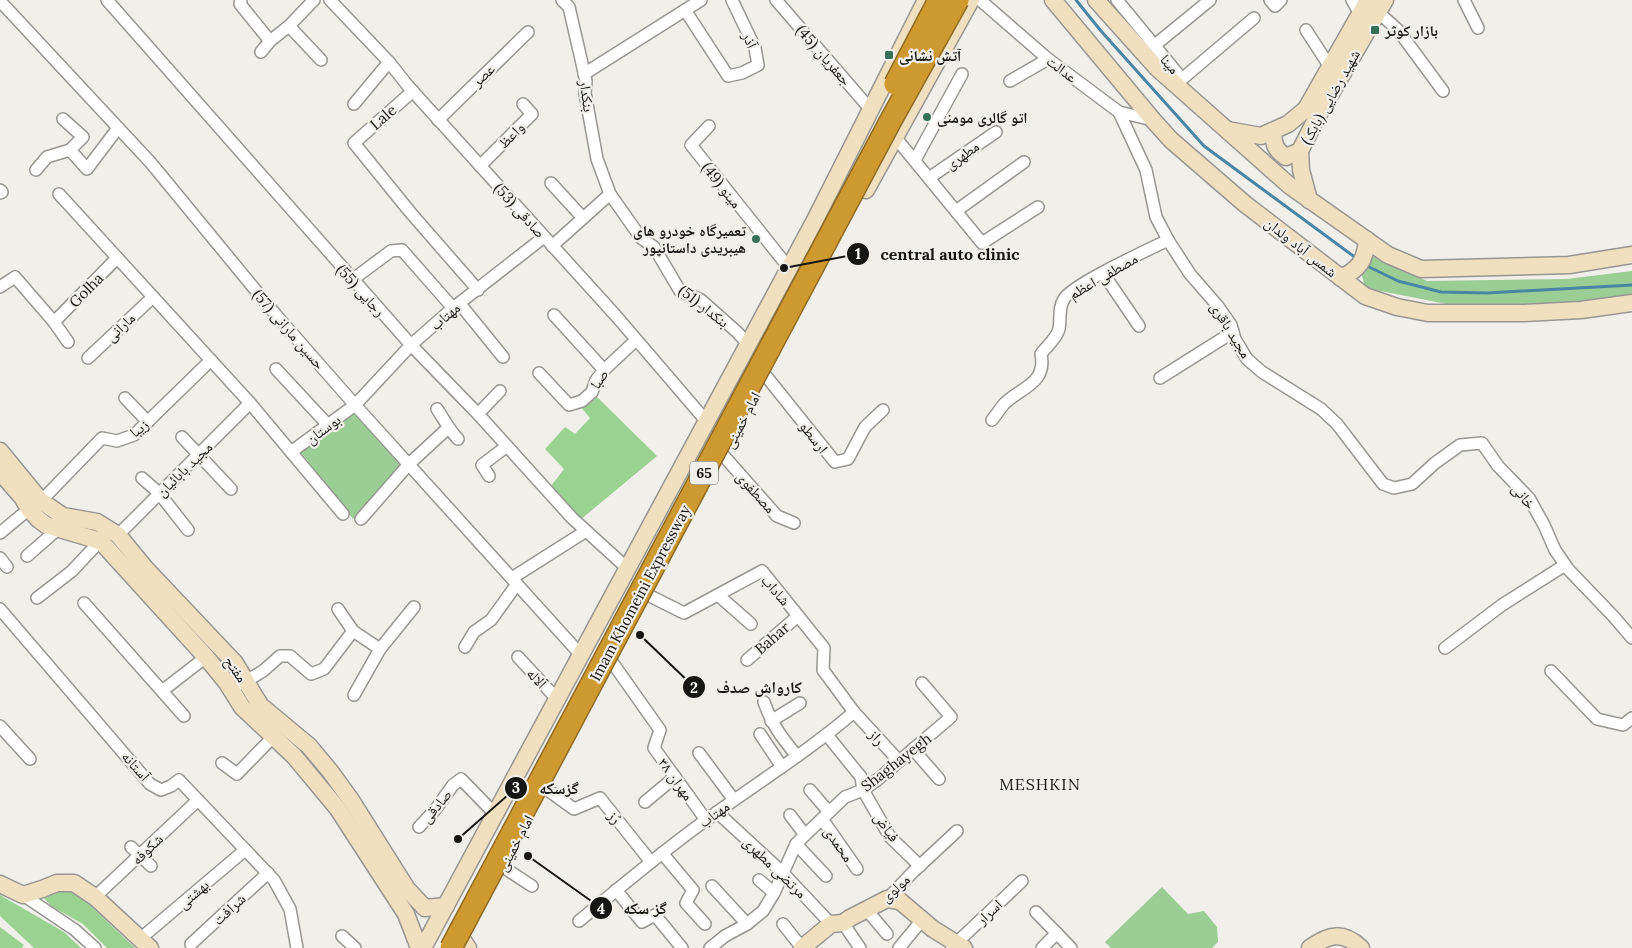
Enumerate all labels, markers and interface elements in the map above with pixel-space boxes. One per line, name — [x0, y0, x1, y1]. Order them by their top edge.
street label: جعفریان (45) — [792, 21, 856, 90]
place label: بازار کوثر — [1384, 21, 1438, 40]
marker: بازار کوثر — [1369, 24, 1381, 36]
street label: آذر — [738, 28, 762, 52]
place label: آتش نشانی — [899, 46, 962, 65]
street label: شهید رضایی (بابک) — [1296, 46, 1365, 148]
marker: آتش نشانی — [883, 49, 895, 61]
street label: مینا — [1156, 50, 1184, 78]
street label: عدالت — [1043, 51, 1082, 87]
street label: عصر — [467, 59, 499, 91]
street label: بنکدار — [575, 78, 599, 113]
street label: Lale — [366, 100, 400, 134]
place label: اتو گالری مومنی — [937, 108, 1028, 127]
marker: اتو گالری مومنی — [921, 111, 933, 123]
street label: واعظ — [494, 118, 528, 152]
street label: مطهری — [941, 136, 983, 174]
street label: مینو (49) — [697, 158, 746, 213]
street label: صادقی (53) — [489, 178, 550, 242]
street label: شمس آباد ولدان — [1260, 213, 1341, 282]
place label: تعمیرگاه خودرو های هیبریدی داستانپور — [633, 221, 746, 257]
marker: تعمیرگاه خودرو های هیبریدی داستانپور — [750, 233, 762, 245]
callout: central auto clinic — [846, 238, 1030, 269]
text: 1 — [855, 244, 861, 263]
text: central auto clinic — [880, 244, 1020, 264]
street label: مصطفی اعظم — [1065, 249, 1142, 304]
street label: رجایی (55) — [332, 260, 390, 321]
street label: Golha — [65, 269, 107, 311]
street label: بنکدار (51) — [674, 280, 733, 332]
street label: حسین مارانی (57) — [248, 285, 329, 374]
street label: مهتاب — [426, 298, 464, 334]
street label: مجید باقری — [1205, 298, 1256, 362]
street label: مارانی — [101, 308, 140, 346]
street label: صبا — [586, 365, 612, 393]
street label: امام خمینی — [719, 388, 766, 452]
street label: بوستان — [302, 410, 345, 449]
street label: زیبا — [126, 415, 153, 441]
street label: ارسطو — [796, 417, 832, 457]
street label: مجید بابائیان — [152, 437, 217, 501]
road number: 65 — [690, 462, 718, 484]
street label: مصطفوی — [731, 467, 780, 518]
street label: خانی — [1507, 479, 1540, 514]
street label: Imam Khomeini Expressway — [585, 502, 695, 684]
street label: شاداب — [757, 571, 795, 610]
street label: Bahar — [751, 617, 794, 658]
street label: مفتح — [219, 652, 252, 687]
street label: آلاله — [523, 664, 552, 693]
callout: کارواش صدف — [681, 672, 812, 703]
text: کارواش صدف — [716, 677, 802, 697]
text: 2 — [690, 678, 698, 697]
street label: راز — [864, 724, 889, 749]
street label: Shaghayegh — [857, 729, 935, 795]
street label: آستانه — [118, 747, 155, 786]
street label: مهران ۳۸ — [653, 754, 698, 805]
callout: گزسکه — [504, 773, 588, 804]
district label: MESHKIN — [999, 774, 1081, 794]
text: 3 — [512, 778, 520, 797]
text: گزسکه — [539, 778, 579, 798]
street label: صادقی — [416, 785, 456, 827]
street label: مهتاب — [695, 796, 733, 831]
street label: رُز — [603, 806, 626, 828]
street label: فیاض — [869, 808, 904, 846]
street label: امام خمینی — [492, 811, 539, 875]
street label: محمدی — [819, 822, 858, 866]
street label: شکوفه — [127, 829, 167, 869]
street label: مرتضی مطهری — [738, 832, 811, 903]
street label: مولوی — [876, 870, 915, 907]
street label: بهشتی — [173, 875, 213, 914]
street label: شرافت — [209, 889, 249, 929]
callout: گز سکه — [588, 893, 677, 924]
street label: اسرار — [971, 895, 1006, 929]
text: گز سکه — [623, 898, 667, 918]
text: 4 — [597, 899, 605, 918]

